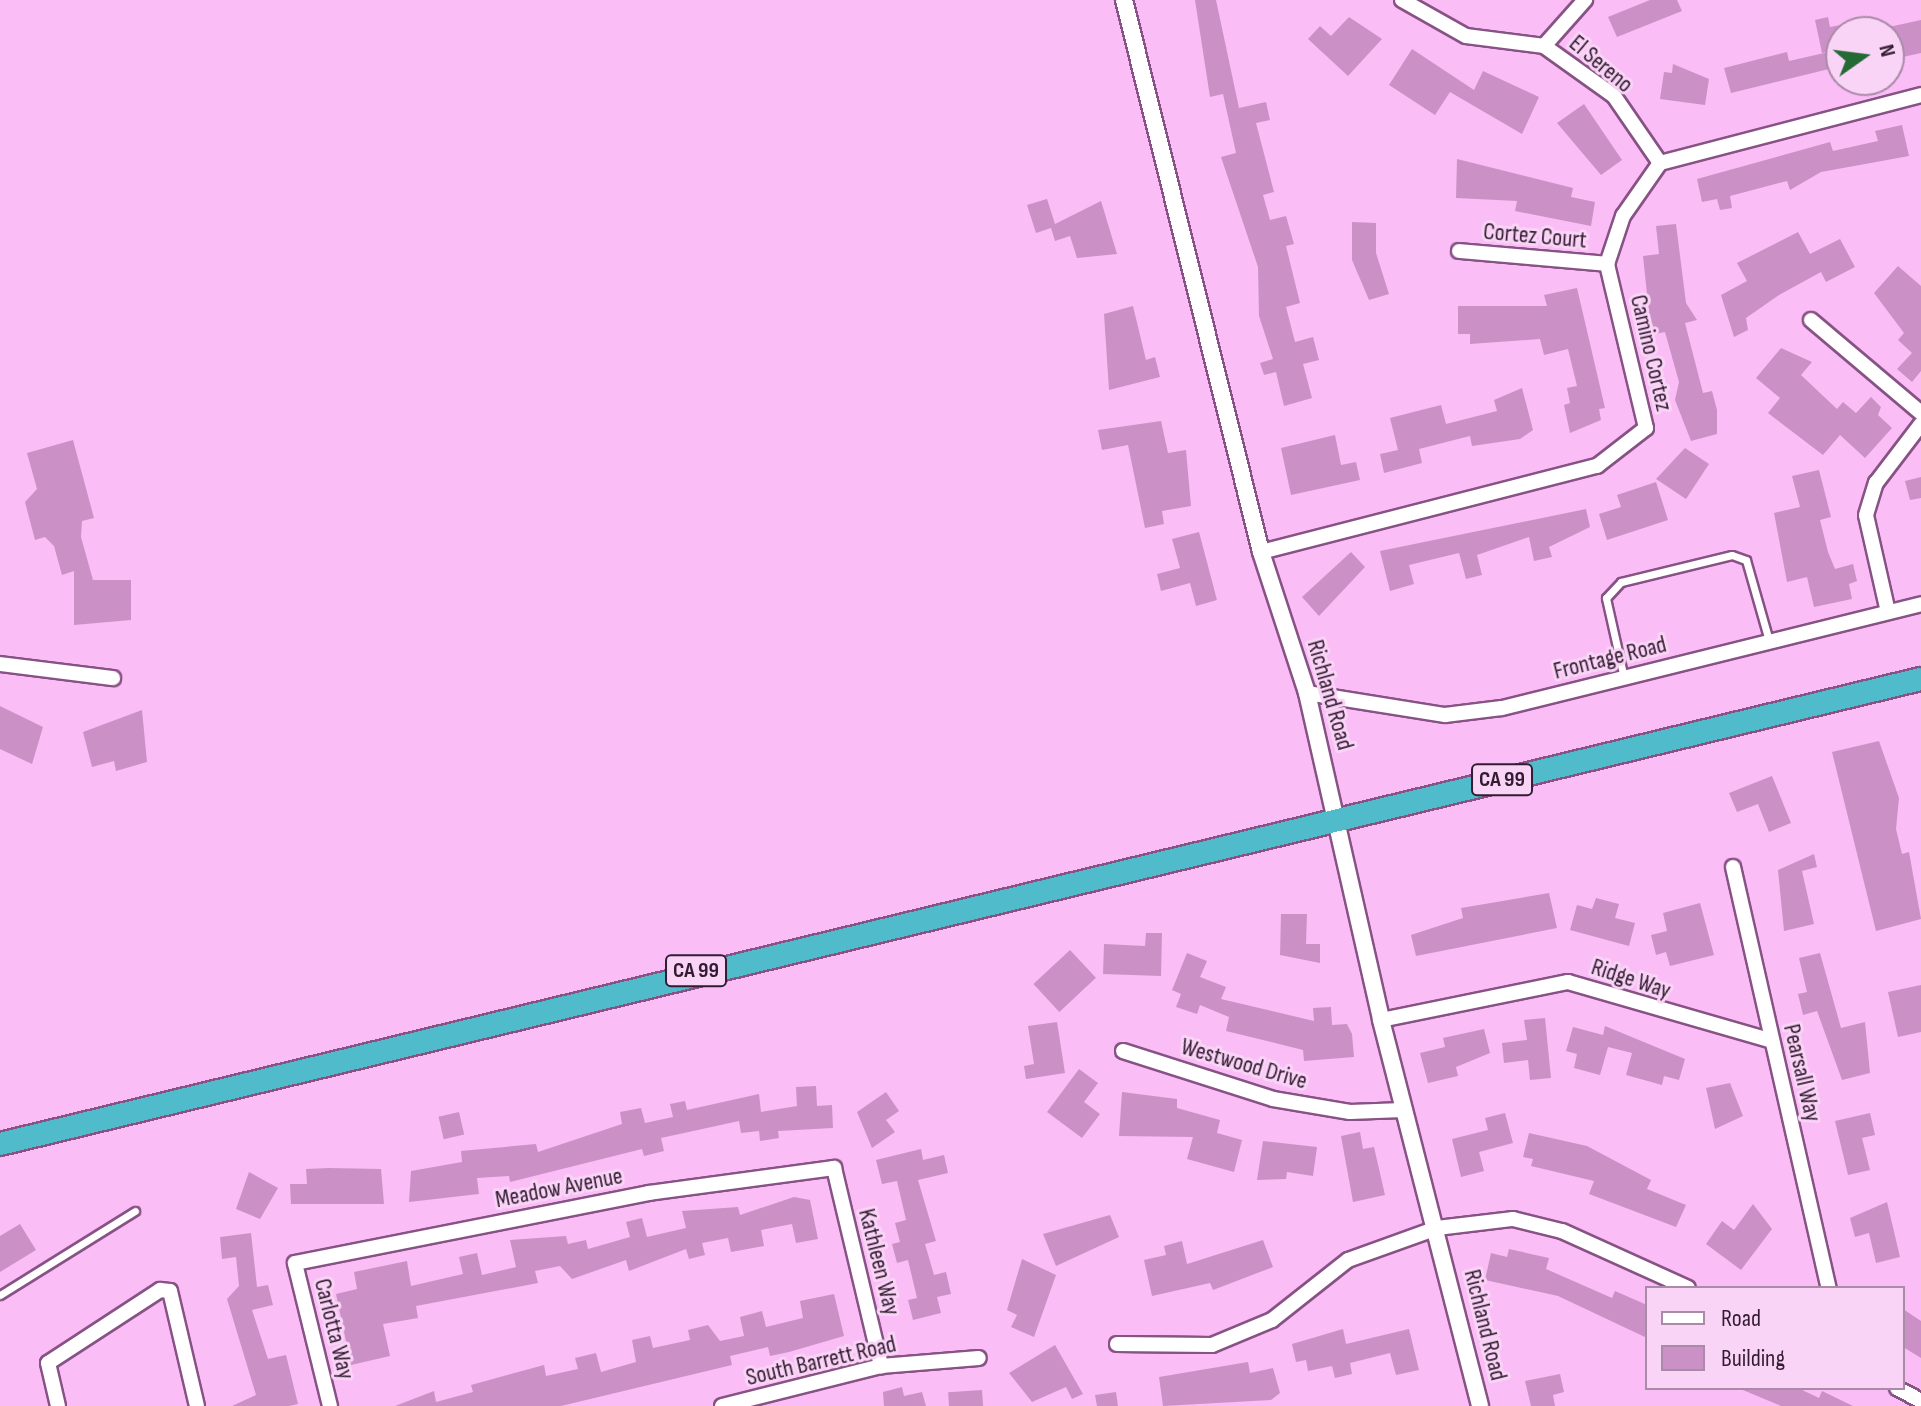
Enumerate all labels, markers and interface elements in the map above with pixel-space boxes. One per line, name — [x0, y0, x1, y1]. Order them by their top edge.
north arrow — [1825, 16, 1905, 96]
street label: El Sereno — [1563, 29, 1639, 99]
text: N — [1872, 42, 1901, 60]
street label: Cortez Court — [1482, 217, 1588, 255]
street label: Camino Cortez — [1624, 292, 1678, 414]
street label: Frontage Road — [1551, 630, 1669, 686]
street label: Richland Road — [1301, 637, 1359, 753]
road number: CA 99 — [1470, 762, 1534, 798]
road number: CA 99 — [664, 953, 728, 989]
street label: Ridge Way — [1588, 953, 1674, 1005]
street label: Pearsall Way — [1777, 1021, 1827, 1125]
street label: Westwood Drive — [1178, 1032, 1310, 1096]
street label: Meadow Avenue — [493, 1162, 625, 1214]
street label: Kathleen Way — [852, 1206, 906, 1318]
street label: Richland Road — [1457, 1267, 1513, 1383]
street label: Carlotta Way — [308, 1276, 360, 1382]
legend — [1645, 1286, 1905, 1390]
text: Road — [1721, 1304, 1761, 1333]
street label: South Barrett Road — [743, 1330, 899, 1392]
text: Building — [1721, 1344, 1785, 1373]

